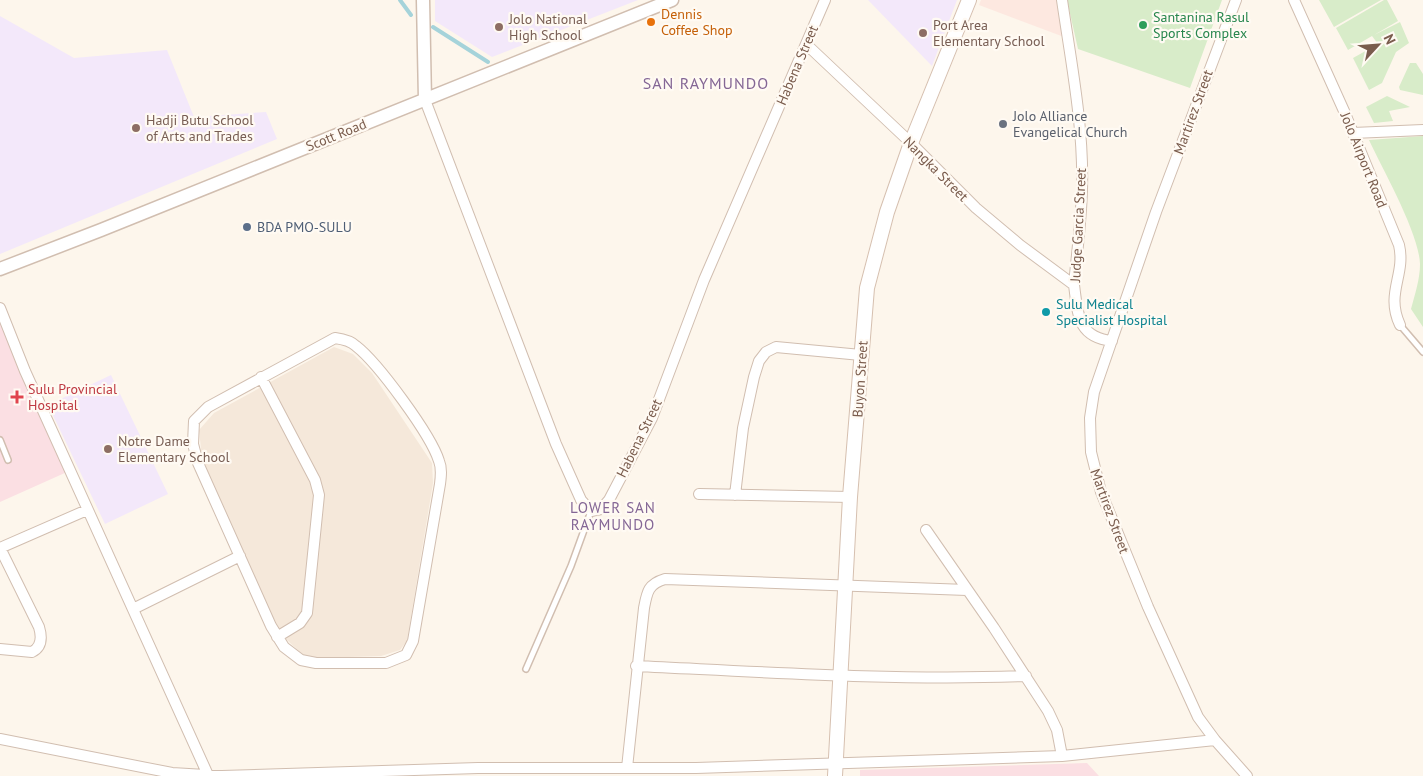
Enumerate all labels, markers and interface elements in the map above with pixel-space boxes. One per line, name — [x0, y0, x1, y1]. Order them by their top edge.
place label: Dennis Coffee Shop — [661, 5, 733, 39]
place label: Santanina Rasul Sports Complex — [1153, 8, 1249, 42]
place label: Jolo National High School — [508, 10, 587, 44]
marker: Dennis Coffee Shop — [645, 16, 657, 28]
place label: Port Area Elementary School — [933, 16, 1045, 50]
marker: Santanina Rasul Sports Complex — [1137, 19, 1149, 31]
north arrow — [1353, 20, 1403, 70]
marker: Jolo National High School — [493, 21, 505, 33]
street label: Habena Street — [772, 22, 822, 108]
marker: Port Area Elementary School — [917, 27, 929, 39]
text: N — [1380, 31, 1400, 47]
street label: Martirez Street — [1169, 67, 1217, 157]
district label: SAN RAYMUNDO — [643, 73, 769, 93]
place label: Jolo Alliance Evangelical Church — [1012, 107, 1127, 141]
street label: Jolo Airport Road — [1336, 109, 1391, 210]
place label: Hadji Butu School of Arts and Trades — [146, 111, 253, 145]
street label: Scott Road — [303, 115, 369, 155]
marker: Jolo Alliance Evangelical Church — [997, 118, 1009, 130]
marker: Hadji Butu School of Arts and Trades — [130, 122, 142, 134]
street label: Nangka Street — [900, 133, 972, 205]
street label: Judge Garcia Street — [1066, 167, 1090, 284]
place label: BDA PMO-SULU — [257, 218, 352, 236]
marker: BDA PMO-SULU — [241, 221, 253, 233]
place label: Sulu Medical Specialist Hospital — [1056, 295, 1167, 329]
marker: Sulu Medical Specialist Hospital — [1040, 306, 1052, 318]
street label: Buyon Street — [848, 340, 872, 418]
place label: Sulu Provincial Hospital — [28, 380, 117, 414]
marker: Sulu Provincial Hospital — [10, 390, 24, 404]
street label: Habena Street — [612, 396, 666, 480]
place label: Notre Dame Elementary School — [118, 432, 230, 466]
marker: Notre Dame Elementary School — [102, 443, 114, 455]
street label: Martirez Street — [1086, 466, 1134, 556]
district label: LOWER SAN RAYMUNDO — [570, 498, 656, 534]

